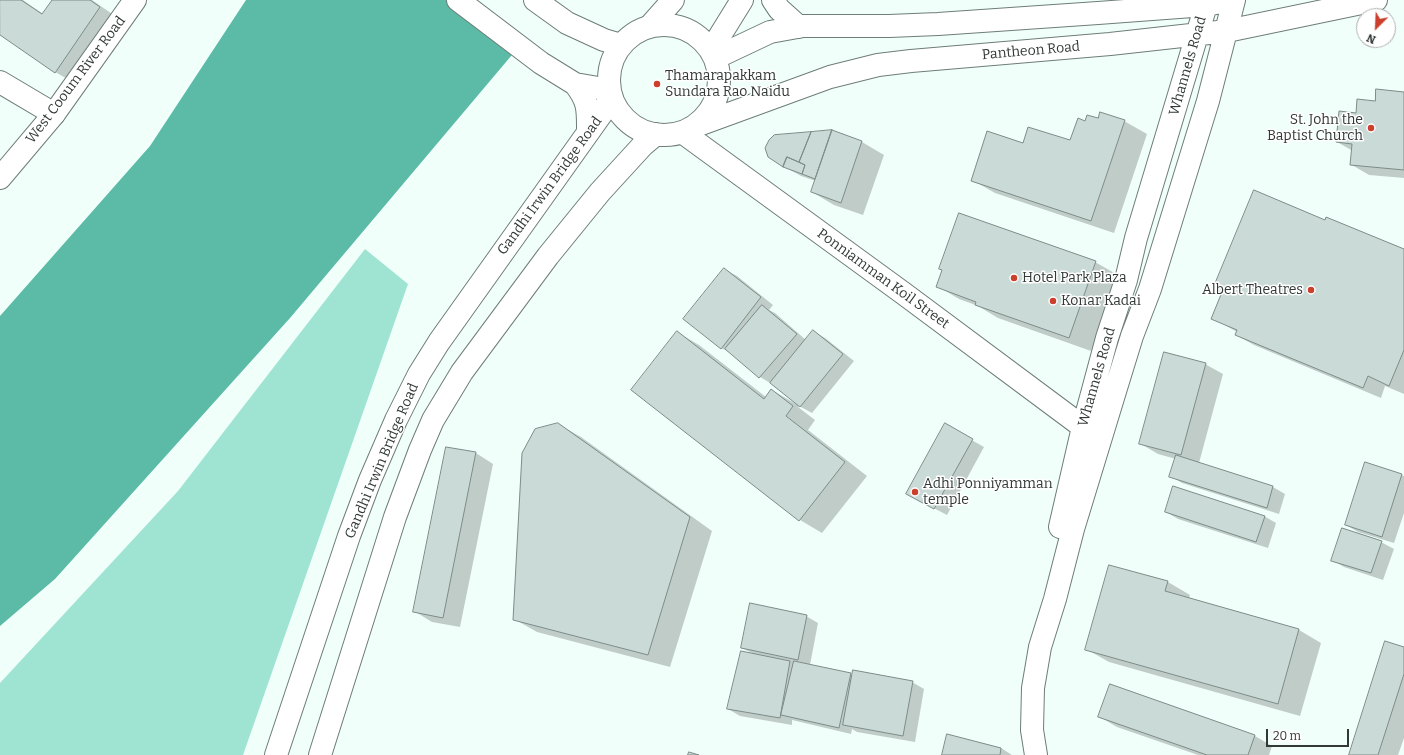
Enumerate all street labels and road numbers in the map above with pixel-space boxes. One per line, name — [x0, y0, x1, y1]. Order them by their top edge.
street label: West Cooum River Road — [23, 13, 129, 147]
street label: Whannels Road — [1166, 14, 1210, 118]
street label: Pantheon Road — [981, 38, 1081, 64]
street label: Gandhi Irwin Bridge Road — [494, 113, 606, 259]
street label: Ponniamman Koil Street — [814, 225, 952, 333]
street label: Whannels Road — [1075, 325, 1119, 429]
street label: Gandhi Irwin Bridge Road — [342, 381, 422, 541]

